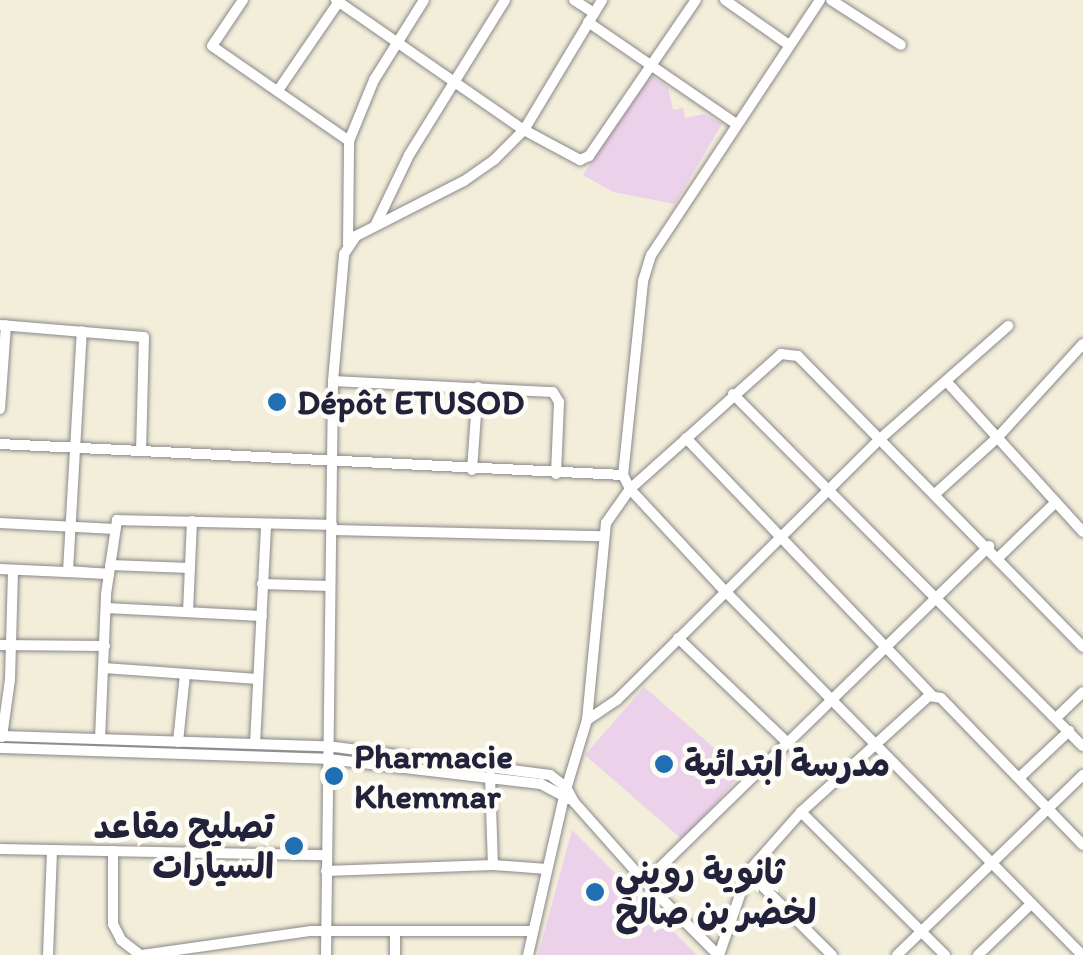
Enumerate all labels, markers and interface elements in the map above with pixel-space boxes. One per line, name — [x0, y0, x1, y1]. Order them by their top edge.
place label: Dépôt ETUSOD — [297, 381, 524, 423]
marker: Dépôt ETUSOD — [266, 391, 288, 413]
place label: Pharmacie Khemmar — [354, 735, 513, 817]
place label: مدرسة ابتدائية — [684, 743, 890, 785]
marker: مدرسة ابتدائية — [653, 753, 675, 775]
marker: Pharmacie Khemmar — [323, 765, 345, 787]
place label: تصليح مقاعد السيارات — [94, 805, 274, 887]
marker: تصليح مقاعد السيارات — [283, 835, 305, 857]
place label: ثانوية رويني لخضر بن صالح — [615, 851, 816, 933]
marker: ثانوية رويني لخضر بن صالح — [584, 881, 606, 903]

